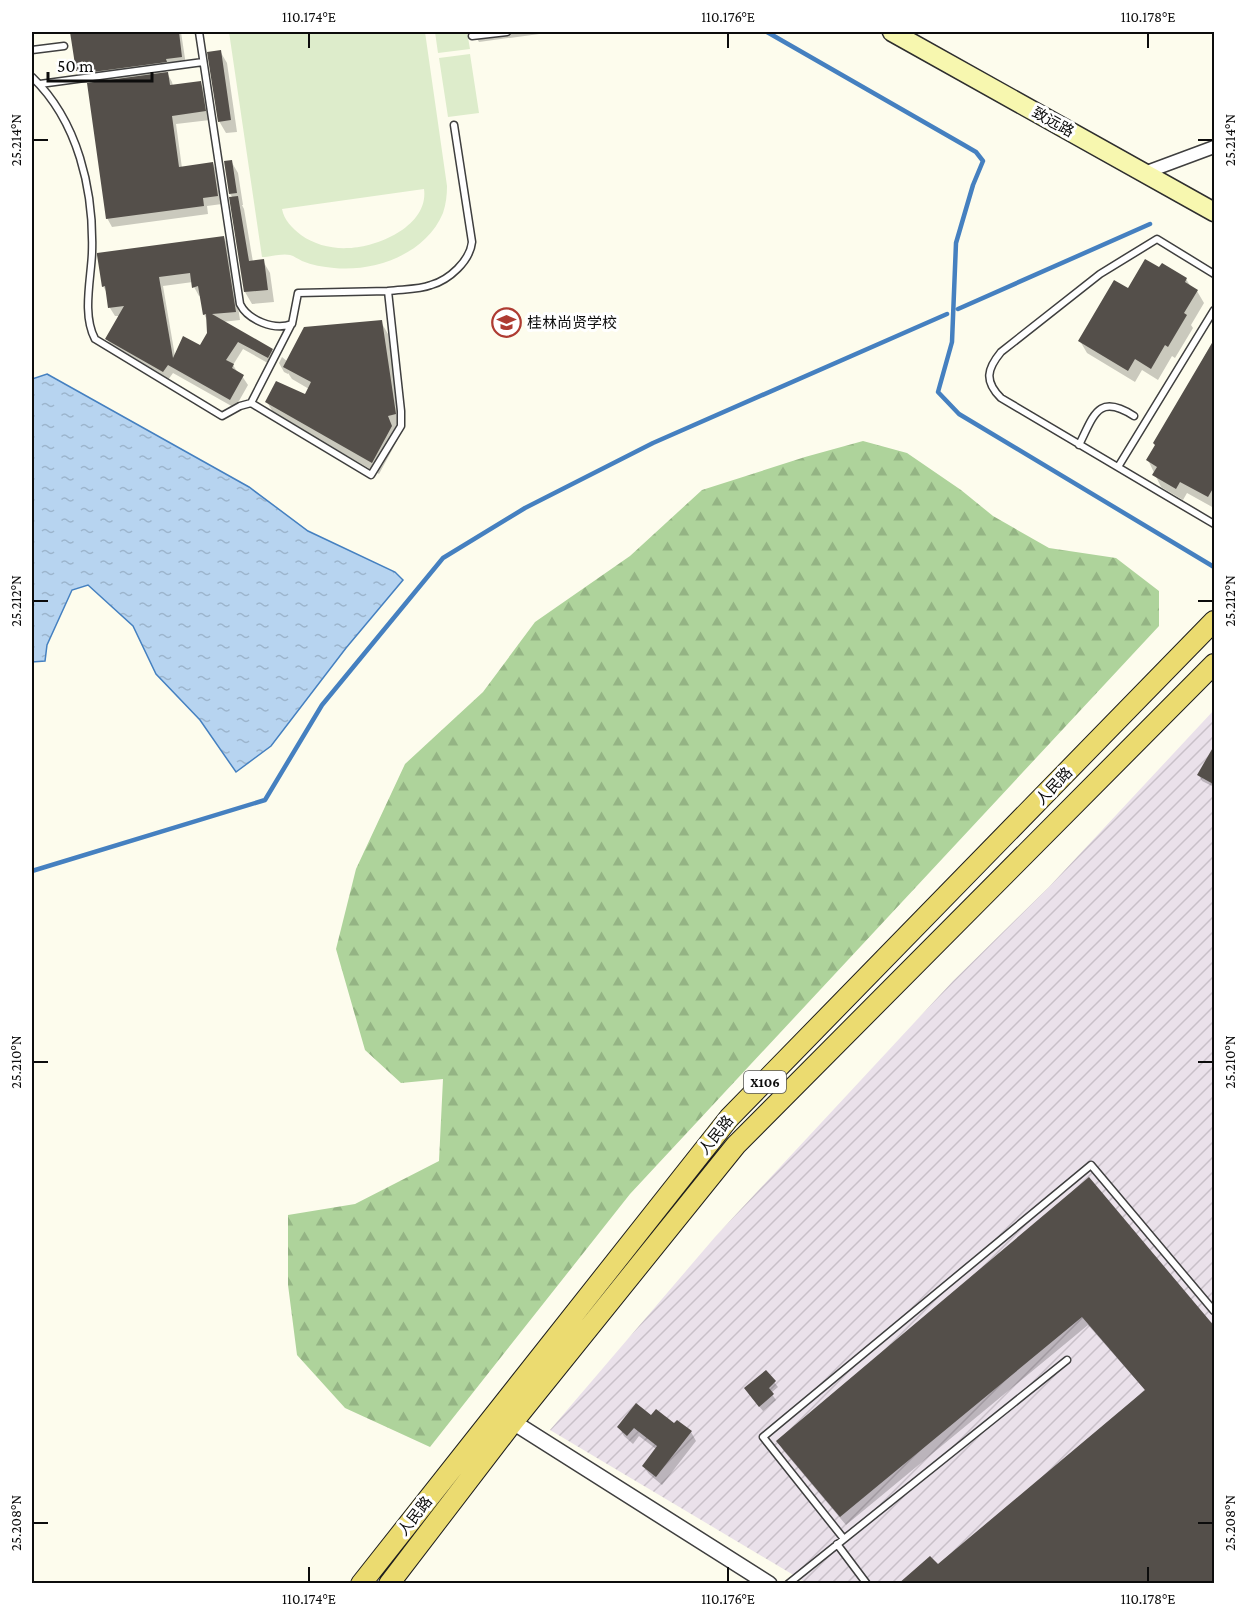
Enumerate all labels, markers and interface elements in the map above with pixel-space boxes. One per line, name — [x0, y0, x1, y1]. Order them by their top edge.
text: 110.174°E — [282, 9, 336, 25]
text: 110.176°E — [701, 9, 755, 25]
text: 110.178°E — [1121, 9, 1175, 25]
scale bar — [48, 45, 152, 83]
text: 50 m — [57, 56, 94, 76]
street label: 致远路 — [1029, 104, 1077, 140]
text: 25.214°N — [8, 114, 24, 166]
text: 25.214°N — [1222, 114, 1238, 166]
school or university icon: 桂林尚贤学校 — [490, 307, 522, 339]
place label: 桂林尚贤学校 — [527, 314, 617, 331]
text: 25.212°N — [8, 575, 24, 627]
text: 25.212°N — [1222, 575, 1238, 627]
street label: 人民路 — [1033, 764, 1075, 808]
text: 25.210°N — [8, 1035, 24, 1089]
text: 25.210°N — [1222, 1035, 1238, 1089]
road number: X106 — [744, 1071, 786, 1093]
street label: 人民路 — [696, 1112, 736, 1158]
street label: 人民路 — [395, 1493, 435, 1539]
text: 25.208°N — [8, 1495, 24, 1551]
text: 25.208°N — [1222, 1495, 1238, 1551]
text: 110.174°E — [282, 1591, 336, 1607]
text: 110.176°E — [701, 1591, 755, 1607]
text: 110.178°E — [1121, 1591, 1175, 1607]

